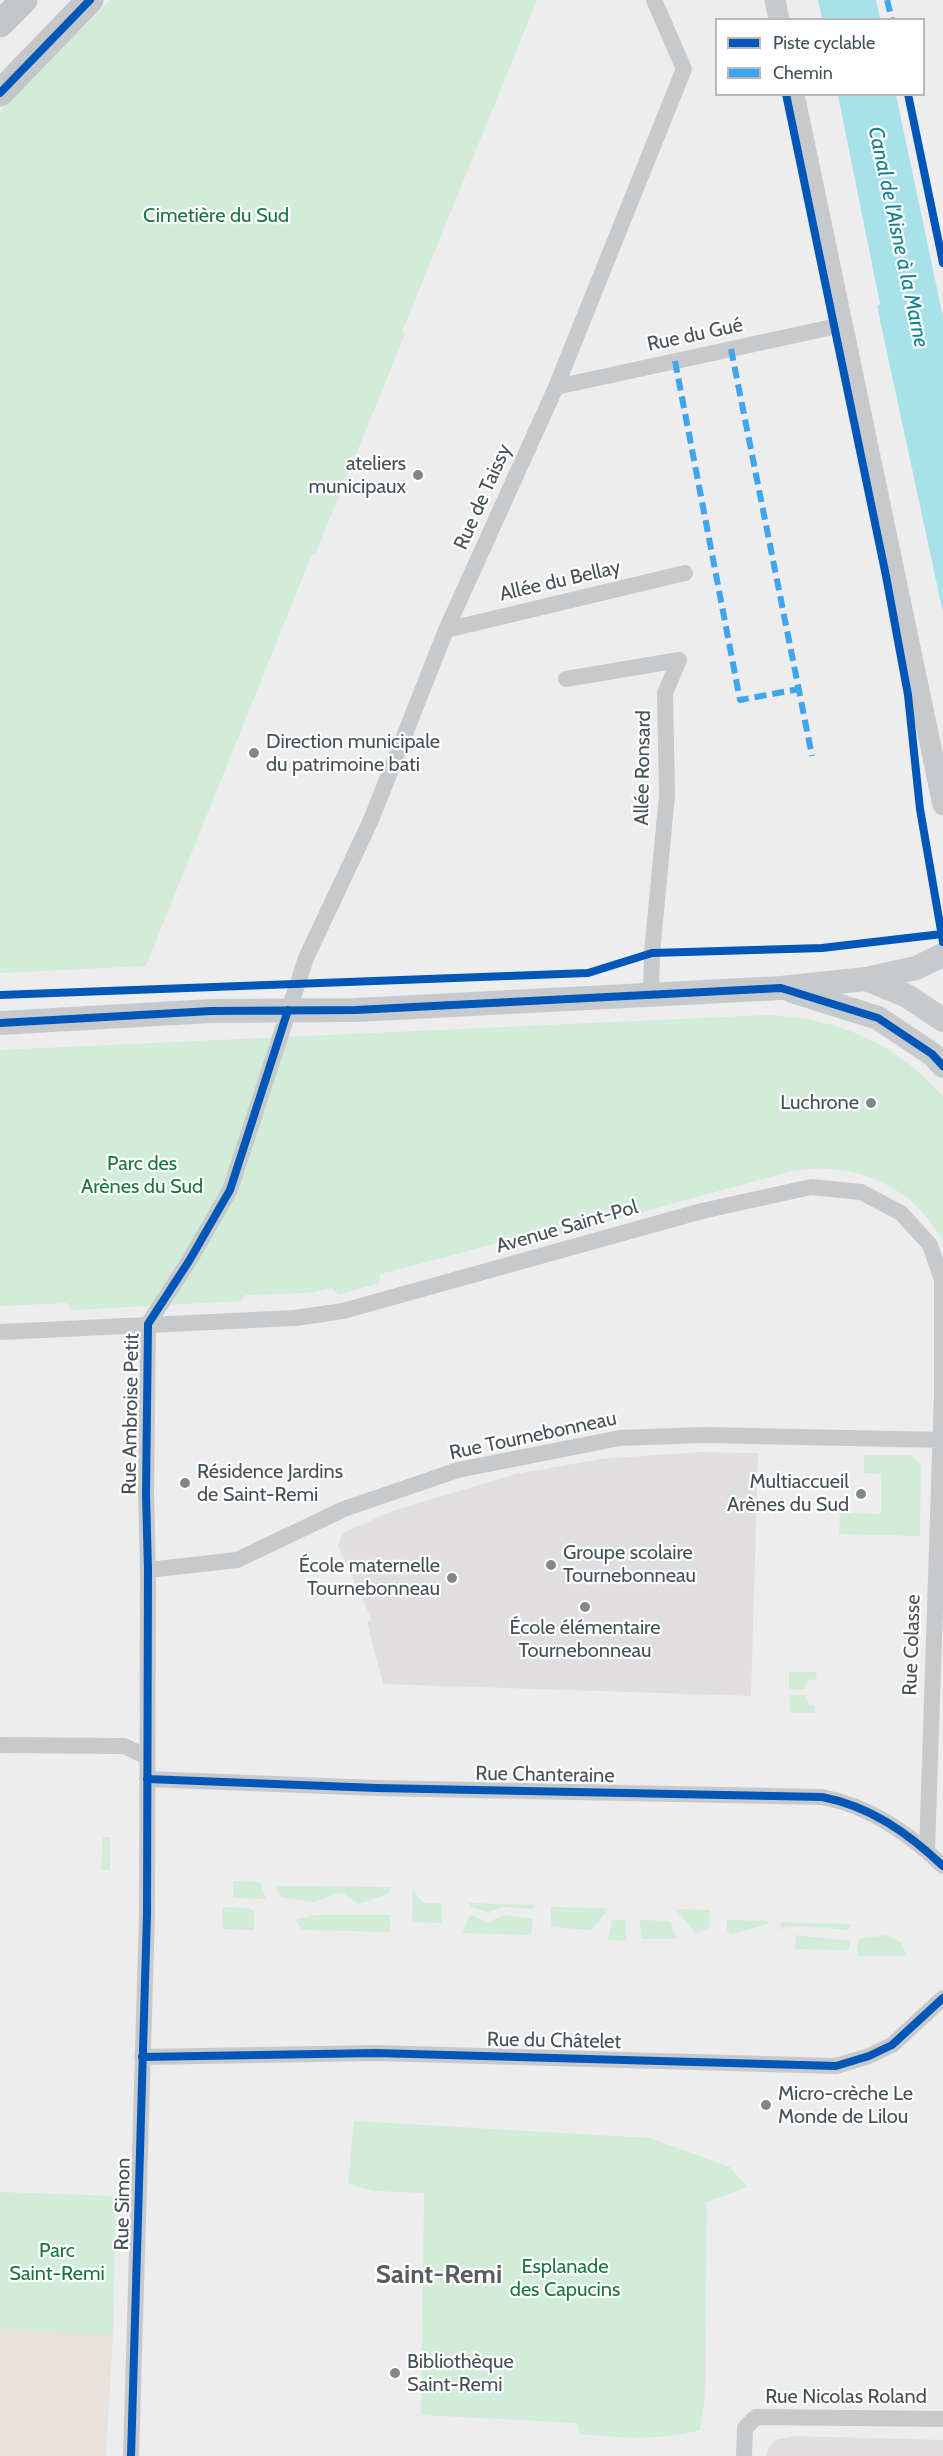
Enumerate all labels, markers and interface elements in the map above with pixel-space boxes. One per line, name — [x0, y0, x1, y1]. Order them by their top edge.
legend — [715, 18, 925, 96]
text: Piste cyclable — [773, 32, 875, 54]
text: Chemin — [773, 62, 833, 84]
water label: Canal de l'Aisne à la Marne — [862, 124, 934, 350]
park label: Cimetière du Sud — [143, 204, 289, 228]
street label: Rue du Gué — [645, 313, 745, 357]
street label: Rue de Taissy — [449, 441, 517, 553]
place label: ateliers municipaux — [309, 452, 406, 499]
marker: ateliers municipaux — [411, 468, 425, 482]
street label: Allée du Bellay — [497, 555, 623, 607]
street label: Allée Ronsard — [630, 710, 656, 826]
place label: Direction municipale du patrimoine bati — [266, 730, 440, 777]
marker: Direction municipale du patrimoine bati — [247, 746, 261, 760]
place label: Luchrone — [780, 1091, 859, 1115]
marker: Luchrone — [864, 1096, 878, 1110]
park label: Parc des Arènes du Sud — [81, 1152, 203, 1199]
street label: Avenue Saint-Pol — [493, 1195, 641, 1259]
street label: Rue Ambroise Petit — [118, 1333, 144, 1495]
street label: Rue Tournebonneau — [447, 1407, 619, 1465]
place label: Résidence Jardins de Saint-Remi — [197, 1460, 343, 1507]
place label: Multiaccueil Arènes du Sud — [727, 1470, 849, 1517]
marker: Résidence Jardins de Saint-Remi — [178, 1476, 192, 1490]
marker: Multiaccueil Arènes du Sud — [854, 1487, 868, 1501]
place label: Groupe scolaire Tournebonneau — [563, 1541, 696, 1588]
place label: École maternelle Tournebonneau — [299, 1554, 440, 1601]
marker: Groupe scolaire Tournebonneau — [544, 1558, 558, 1572]
marker: École maternelle Tournebonneau — [445, 1571, 459, 1585]
street label: Rue Colasse — [898, 1594, 926, 1696]
marker: École élémentaire Tournebonneau — [578, 1600, 592, 1614]
place label: École élémentaire Tournebonneau — [510, 1616, 660, 1663]
street label: Rue Chanteraine — [475, 1762, 615, 1788]
street label: Rue du Châtelet — [487, 2028, 621, 2054]
place label: Micro-crèche Le Monde de Lilou — [778, 2082, 913, 2129]
marker: Micro-crèche Le Monde de Lilou — [759, 2098, 773, 2112]
street label: Rue Simon — [110, 2158, 136, 2250]
park label: Parc Saint-Remi — [9, 2239, 105, 2286]
park label: Esplanade des Capucins — [510, 2255, 620, 2302]
district label: Saint-Remi — [376, 2259, 502, 2291]
place label: Bibliothèque Saint-Remi — [407, 2350, 514, 2397]
marker: Bibliothèque Saint-Remi — [388, 2366, 402, 2380]
street label: Rue Nicolas Roland — [765, 2385, 927, 2409]

